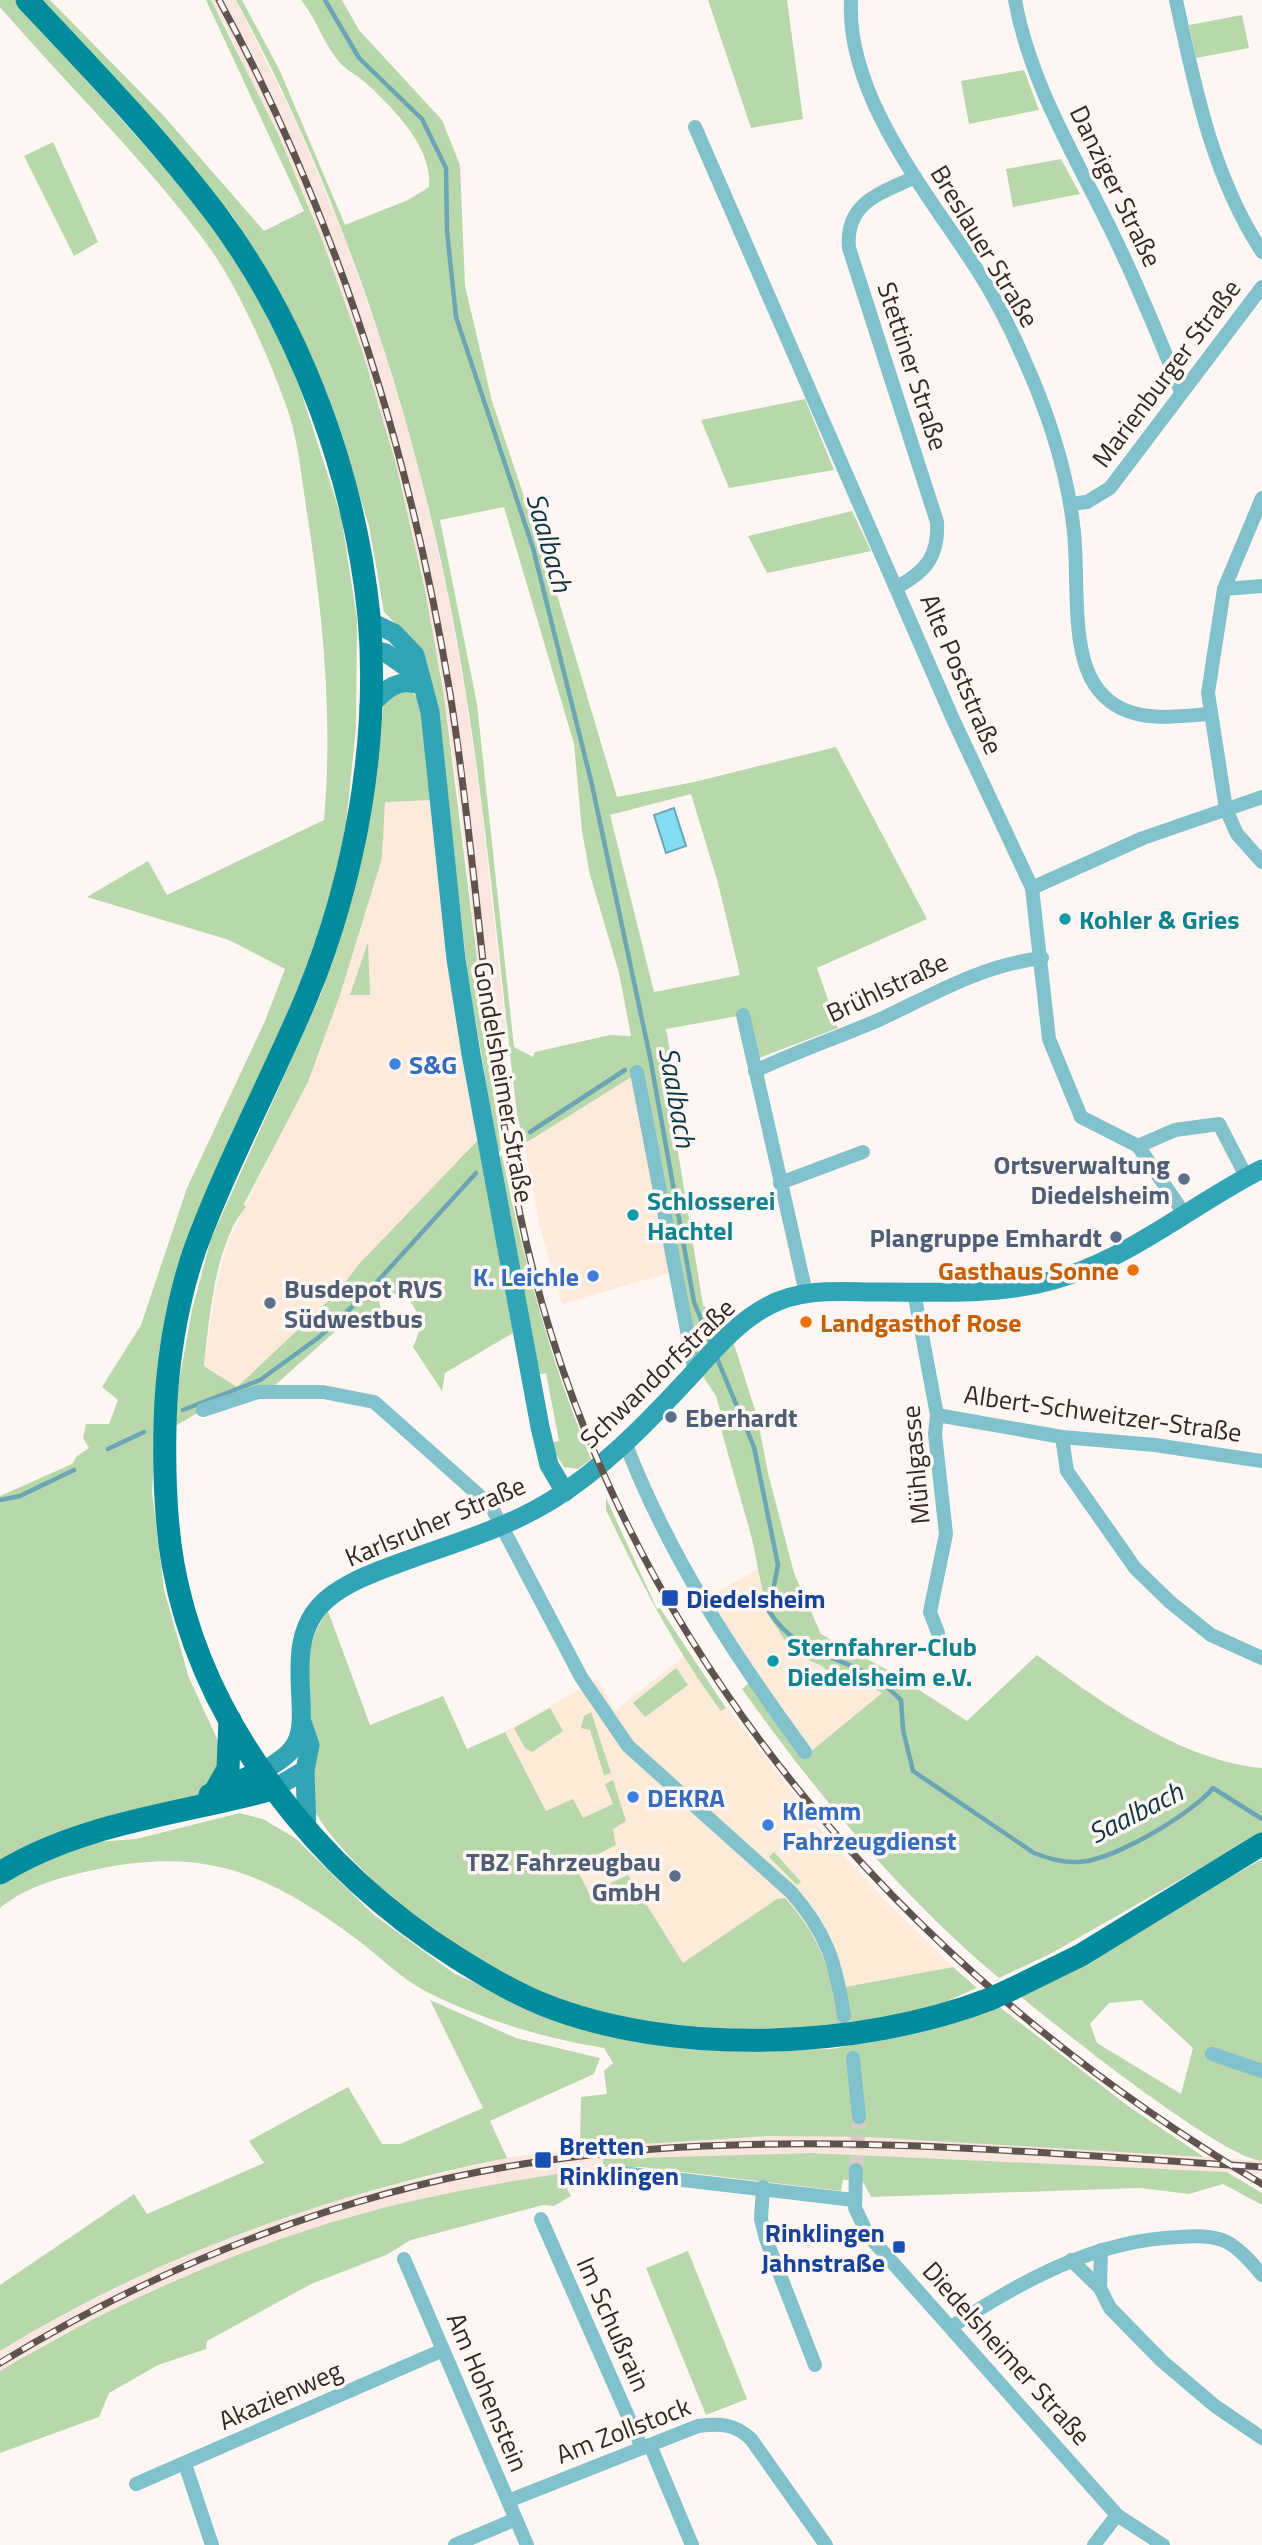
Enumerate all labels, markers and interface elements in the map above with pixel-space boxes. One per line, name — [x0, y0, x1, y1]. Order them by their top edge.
street label: Danziger Straße — [1060, 99, 1172, 273]
street label: Breslauer Straße — [921, 157, 1049, 335]
street label: Marienburger Straße — [1082, 271, 1250, 475]
street label: Stettiner Straße — [867, 277, 959, 455]
water label: Saalbach — [515, 487, 585, 598]
street label: Alte Poststraße — [911, 588, 1013, 760]
place label: Kohler & Gries — [1079, 900, 1240, 939]
marker: Kohler & Gries — [1057, 911, 1073, 927]
street label: Brühlstraße — [820, 942, 954, 1032]
street label: Gondelsheimer Straße — [464, 958, 544, 1206]
water label: Saalbach — [648, 1043, 708, 1152]
place label: S&G — [409, 1045, 457, 1084]
marker: S&G — [387, 1056, 403, 1072]
place label: Ortsverwaltung Diedelsheim — [994, 1145, 1170, 1214]
marker: Ortsverwaltung Diedelsheim — [1176, 1171, 1192, 1187]
place label: Schlosserei Hachtel — [647, 1181, 775, 1250]
marker: Schlosserei Hachtel — [625, 1207, 641, 1223]
place label: Plangruppe Emhardt — [870, 1218, 1102, 1257]
marker: Plangruppe Emhardt — [1108, 1229, 1124, 1245]
place label: Gasthaus Sonne — [938, 1251, 1119, 1290]
place label: K. Leichle — [473, 1257, 579, 1296]
marker: Gasthaus Sonne — [1125, 1262, 1141, 1278]
marker: K. Leichle — [585, 1268, 601, 1284]
place label: Busdepot RVS Südwestbus — [284, 1269, 443, 1338]
street label: Schwandorfstraße — [571, 1289, 743, 1457]
marker: Busdepot RVS Südwestbus — [262, 1295, 278, 1311]
place label: Landgasthof Rose — [820, 1303, 1022, 1342]
marker: Landgasthof Rose — [798, 1314, 814, 1330]
street label: Albert-Schweitzer-Straße — [962, 1374, 1244, 1452]
place label: Eberhardt — [685, 1398, 798, 1437]
street label: Mühlgasse — [890, 1404, 940, 1526]
marker: Eberhardt — [663, 1409, 679, 1425]
street label: Karlsruher Straße — [339, 1465, 531, 1577]
place label: Diedelsheim — [686, 1579, 826, 1618]
marker: Diedelsheim — [660, 1588, 680, 1608]
place label: Sternfahrer-Club Diedelsheim e.V. — [787, 1627, 977, 1696]
marker: Sternfahrer-Club Diedelsheim e.V. — [765, 1653, 781, 1669]
water label: Saalbach — [1080, 1769, 1191, 1854]
place label: DEKRA — [647, 1778, 725, 1817]
marker: DEKRA — [625, 1789, 641, 1805]
place label: Klemm Fahrzeugdienst — [782, 1791, 956, 1860]
marker: Klemm Fahrzeugdienst — [760, 1817, 776, 1833]
place label: TBZ Fahrzeugbau GmbH — [466, 1842, 661, 1911]
marker: TBZ Fahrzeugbau GmbH — [667, 1868, 683, 1884]
place label: Bretten Rinklingen — [559, 2126, 679, 2195]
marker: Bretten Rinklingen — [533, 2150, 553, 2170]
place label: Rinklingen Jahnstraße — [761, 2213, 885, 2282]
marker: Rinklingen Jahnstraße — [891, 2239, 907, 2255]
street label: Im Schußrain — [567, 2250, 661, 2398]
street label: Diedelsheimer Straße — [914, 2252, 1100, 2454]
street label: Am Hohenstein — [437, 2307, 539, 2477]
street label: Akazienweg — [212, 2350, 348, 2440]
street label: Am Zollstock — [550, 2387, 696, 2473]

